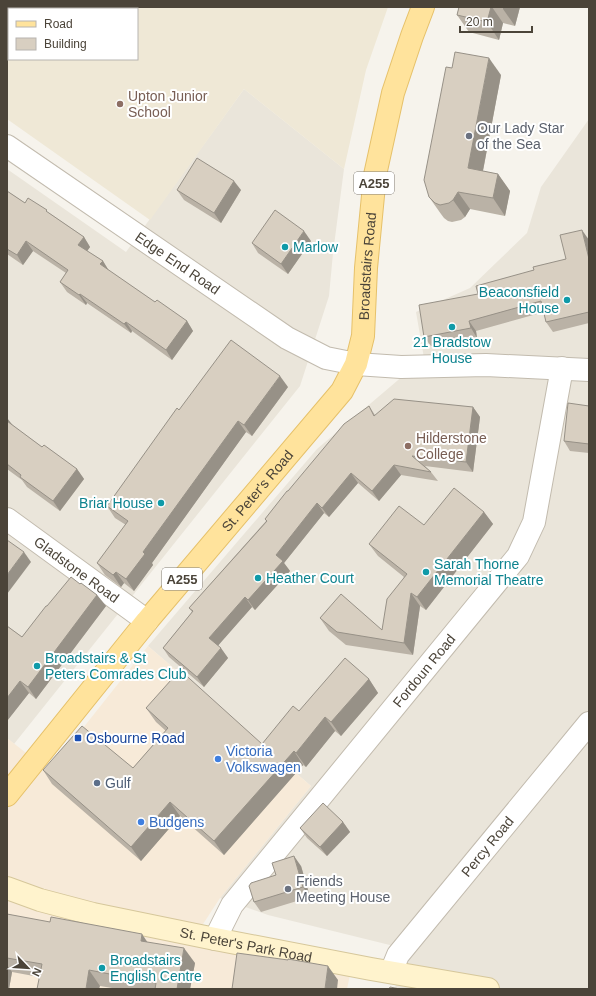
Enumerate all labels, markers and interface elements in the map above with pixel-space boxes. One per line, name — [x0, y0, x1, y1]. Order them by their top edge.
legend — [8, 8, 138, 60]
scale bar — [460, 8, 532, 34]
text: 20 m — [466, 15, 493, 29]
text: Road — [44, 17, 73, 31]
text: Building — [44, 37, 87, 51]
place label: Upton Junior School — [128, 88, 208, 120]
marker: Upton Junior School — [115, 99, 125, 109]
place label: Our Lady Star of the Sea — [477, 120, 564, 152]
marker: Our Lady Star of the Sea — [464, 131, 474, 141]
road number: A255 — [354, 172, 394, 194]
street label: Broadstairs Road — [356, 212, 379, 321]
street label: Edge End Road — [132, 228, 223, 298]
place label: Marlow — [293, 239, 339, 255]
marker: Marlow — [280, 242, 290, 252]
place label: Beaconsfield House — [479, 284, 559, 316]
marker: Beaconsfield House — [562, 295, 572, 305]
marker: 21 Bradstow House — [447, 322, 457, 332]
place label: 21 Bradstow House — [413, 334, 492, 366]
place label: Hilderstone College — [416, 430, 487, 462]
marker: Hilderstone College — [403, 441, 413, 451]
street label: St. Peter's Road — [218, 447, 296, 535]
place label: Briar House — [79, 495, 153, 511]
marker: Briar House — [156, 498, 166, 508]
street label: Gladstone Road — [31, 533, 122, 606]
place label: Sarah Thorne Memorial Theatre — [434, 556, 544, 588]
marker: Sarah Thorne Memorial Theatre — [421, 567, 431, 577]
road number: A255 — [162, 568, 202, 590]
place label: Heather Court — [266, 570, 354, 586]
marker: Heather Court — [253, 573, 263, 583]
street label: Fordoun Road — [389, 631, 459, 710]
place label: Broadstairs & St Peters Comrades Club — [45, 650, 187, 682]
marker: Broadstairs & St Peters Comrades Club — [32, 661, 42, 671]
place label: Osbourne Road — [86, 730, 185, 746]
marker: Osbourne Road — [73, 733, 83, 743]
place label: Victoria Volkswagen — [226, 743, 301, 775]
marker: Victoria Volkswagen — [213, 754, 223, 764]
place label: Gulf — [105, 775, 131, 791]
marker: Gulf — [92, 778, 102, 788]
street label: Percy Road — [458, 813, 517, 880]
place label: Budgens — [149, 814, 204, 830]
marker: Budgens — [136, 817, 146, 827]
place label: Friends Meeting House — [296, 873, 390, 905]
marker: Friends Meeting House — [283, 884, 293, 894]
street label: St. Peter's Park Road — [178, 924, 313, 965]
north arrow — [8, 948, 48, 988]
place label: Broadstairs English Centre — [110, 952, 202, 984]
marker: Broadstairs English Centre — [97, 963, 107, 973]
text: N — [30, 966, 44, 978]

